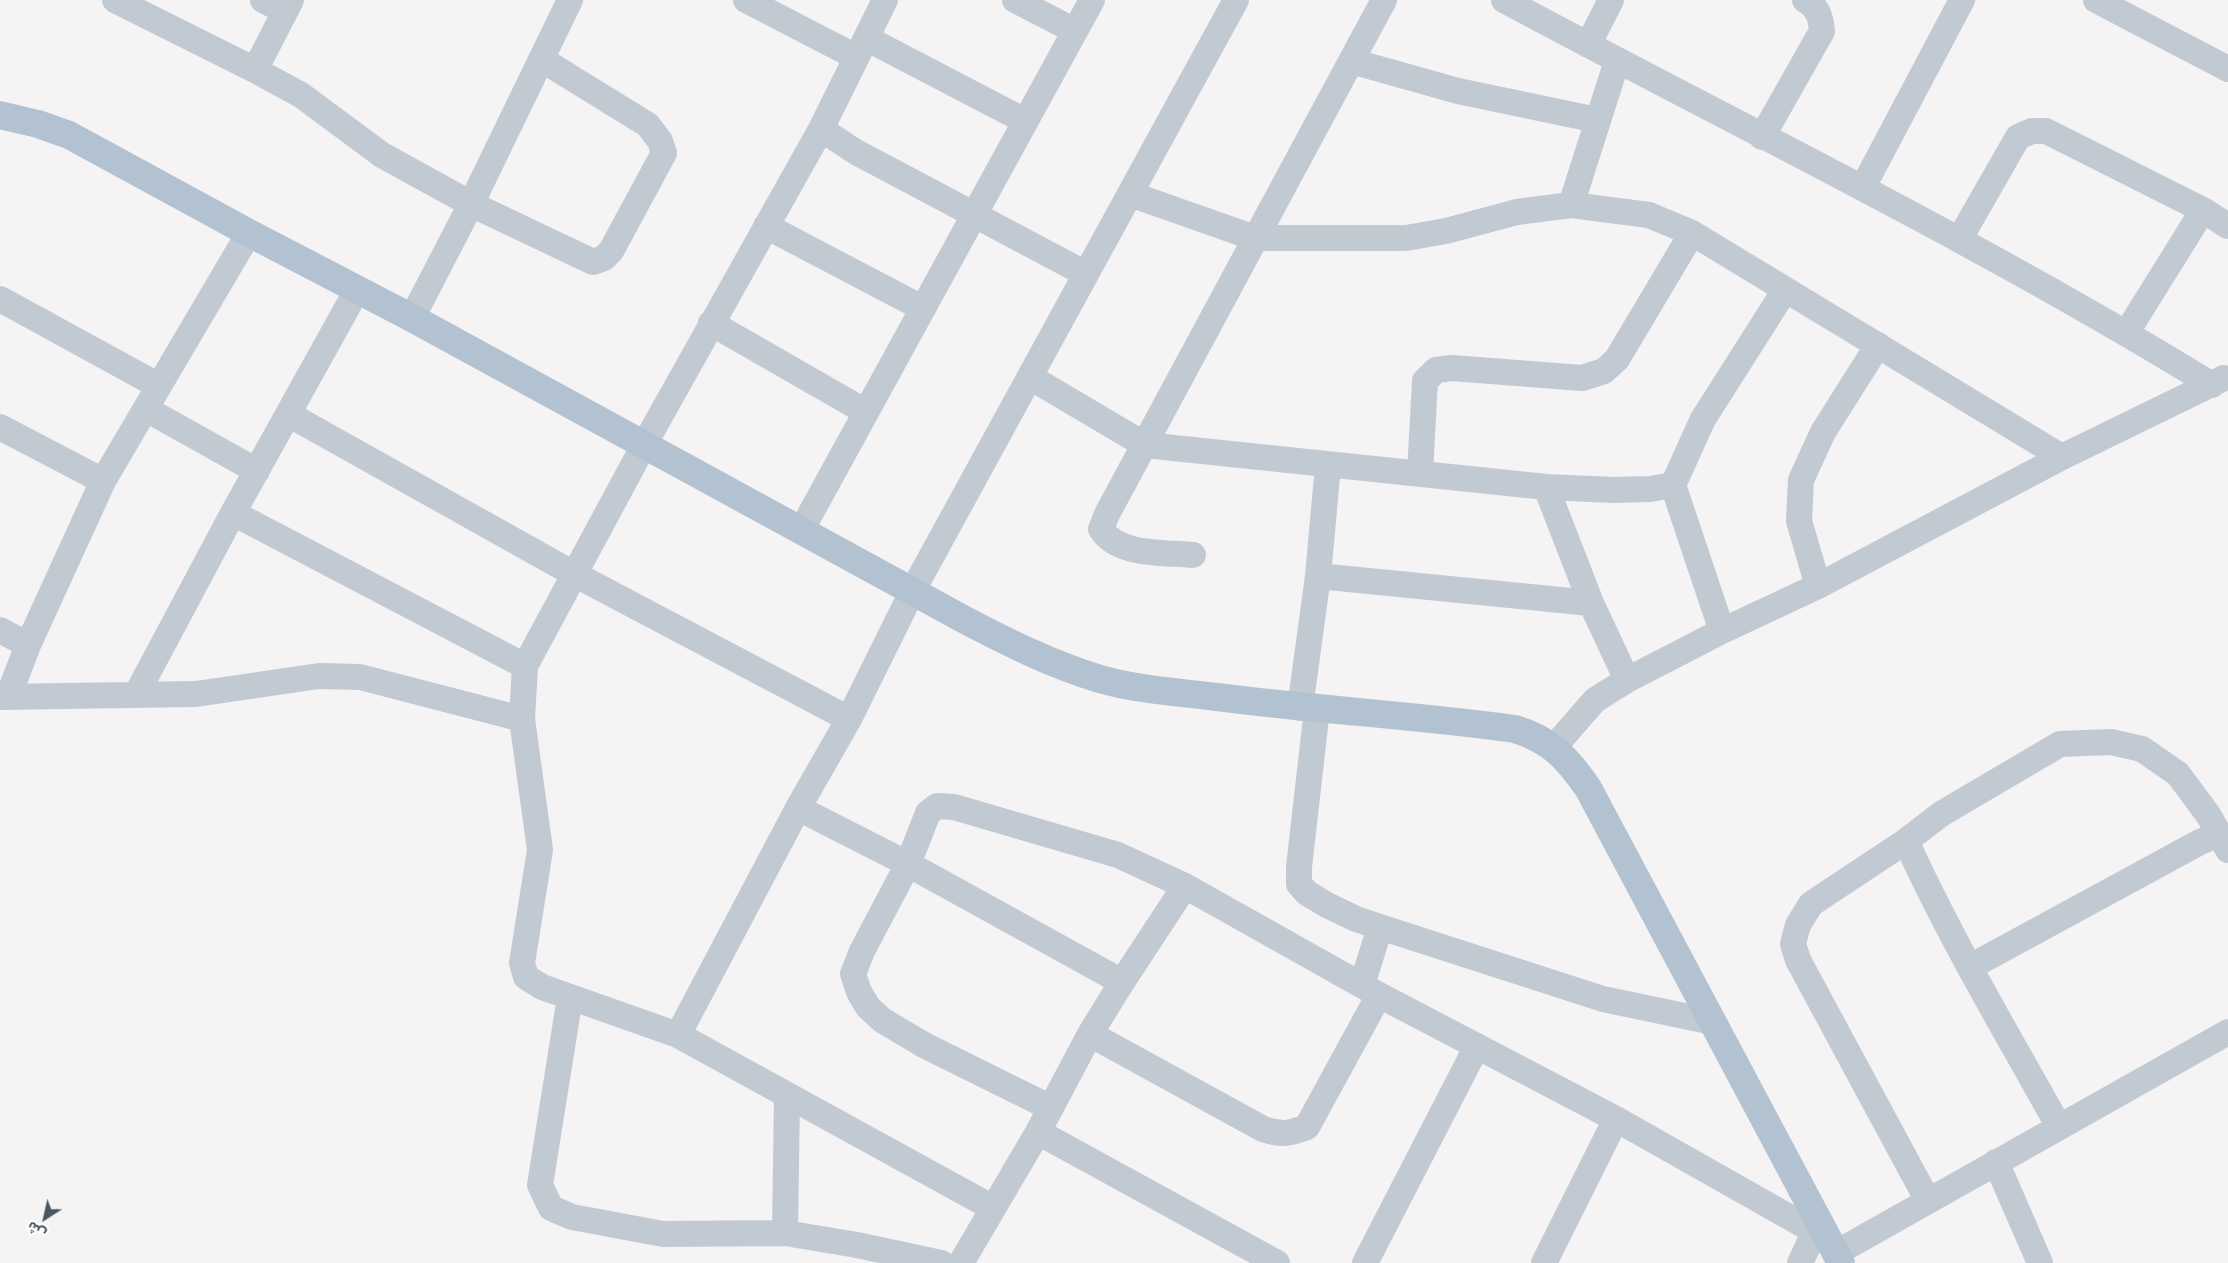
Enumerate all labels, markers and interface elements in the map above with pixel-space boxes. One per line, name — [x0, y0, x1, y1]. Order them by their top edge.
north arrow — [20, 1193, 70, 1243]
text: ش — [24, 1218, 49, 1242]

